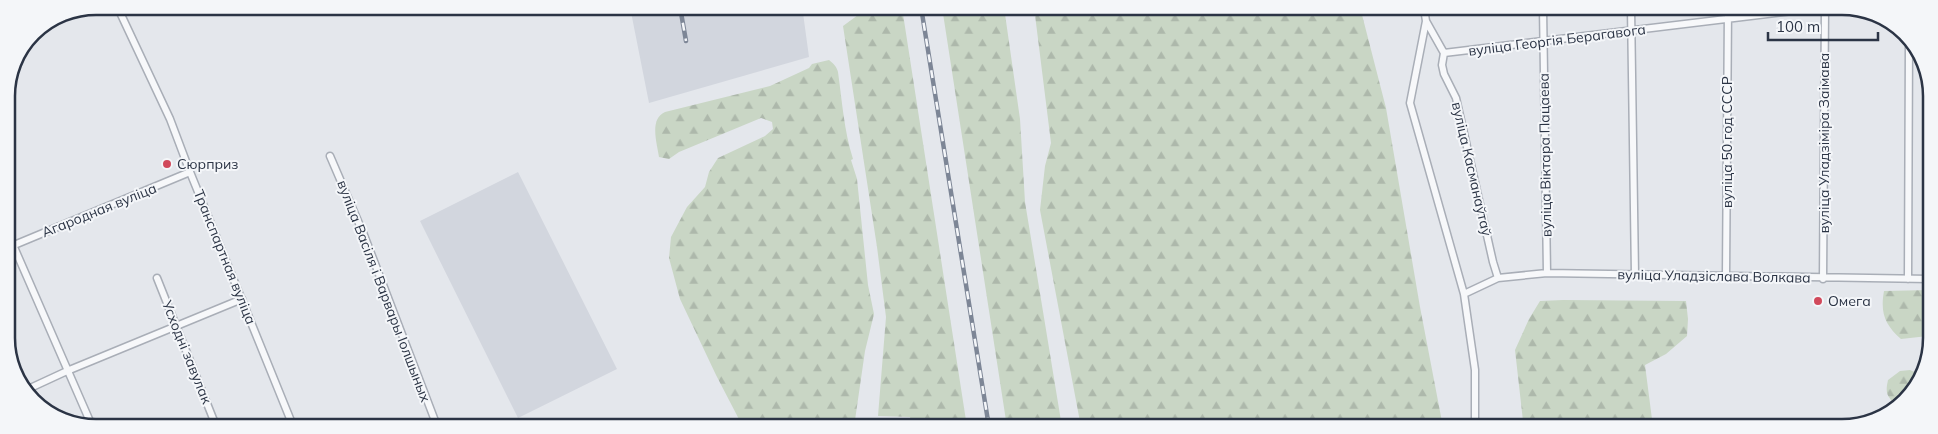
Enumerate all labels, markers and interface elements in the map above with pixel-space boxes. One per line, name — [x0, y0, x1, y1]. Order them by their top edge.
scale bar — [1768, 10, 1878, 42]
text: 100 m — [1776, 17, 1820, 36]
street label: вуліца Георгія Берагавога — [1467, 20, 1647, 60]
street label: вуліца Уладзіміра Заімава — [1815, 53, 1833, 233]
street label: вуліца Віктара Пацаева — [1535, 73, 1555, 237]
street label: вуліца 50 год СССР — [1718, 76, 1736, 208]
street label: вуліца Касманаўтаў — [1448, 100, 1496, 238]
place label: Сюрприз — [177, 155, 238, 173]
marker: Сюрприз — [161, 158, 173, 170]
street label: вуліца Васіля і Варвары Іолшыных — [333, 177, 435, 405]
street label: Агародная вуліца — [39, 179, 159, 241]
street label: Транспартная вуліца — [190, 187, 260, 327]
street label: вуліца Уладзіслава Волкава — [1617, 265, 1811, 287]
place label: Омега — [1828, 292, 1871, 310]
marker: Омега — [1812, 295, 1824, 307]
street label: Усходні завулак — [158, 297, 216, 407]

